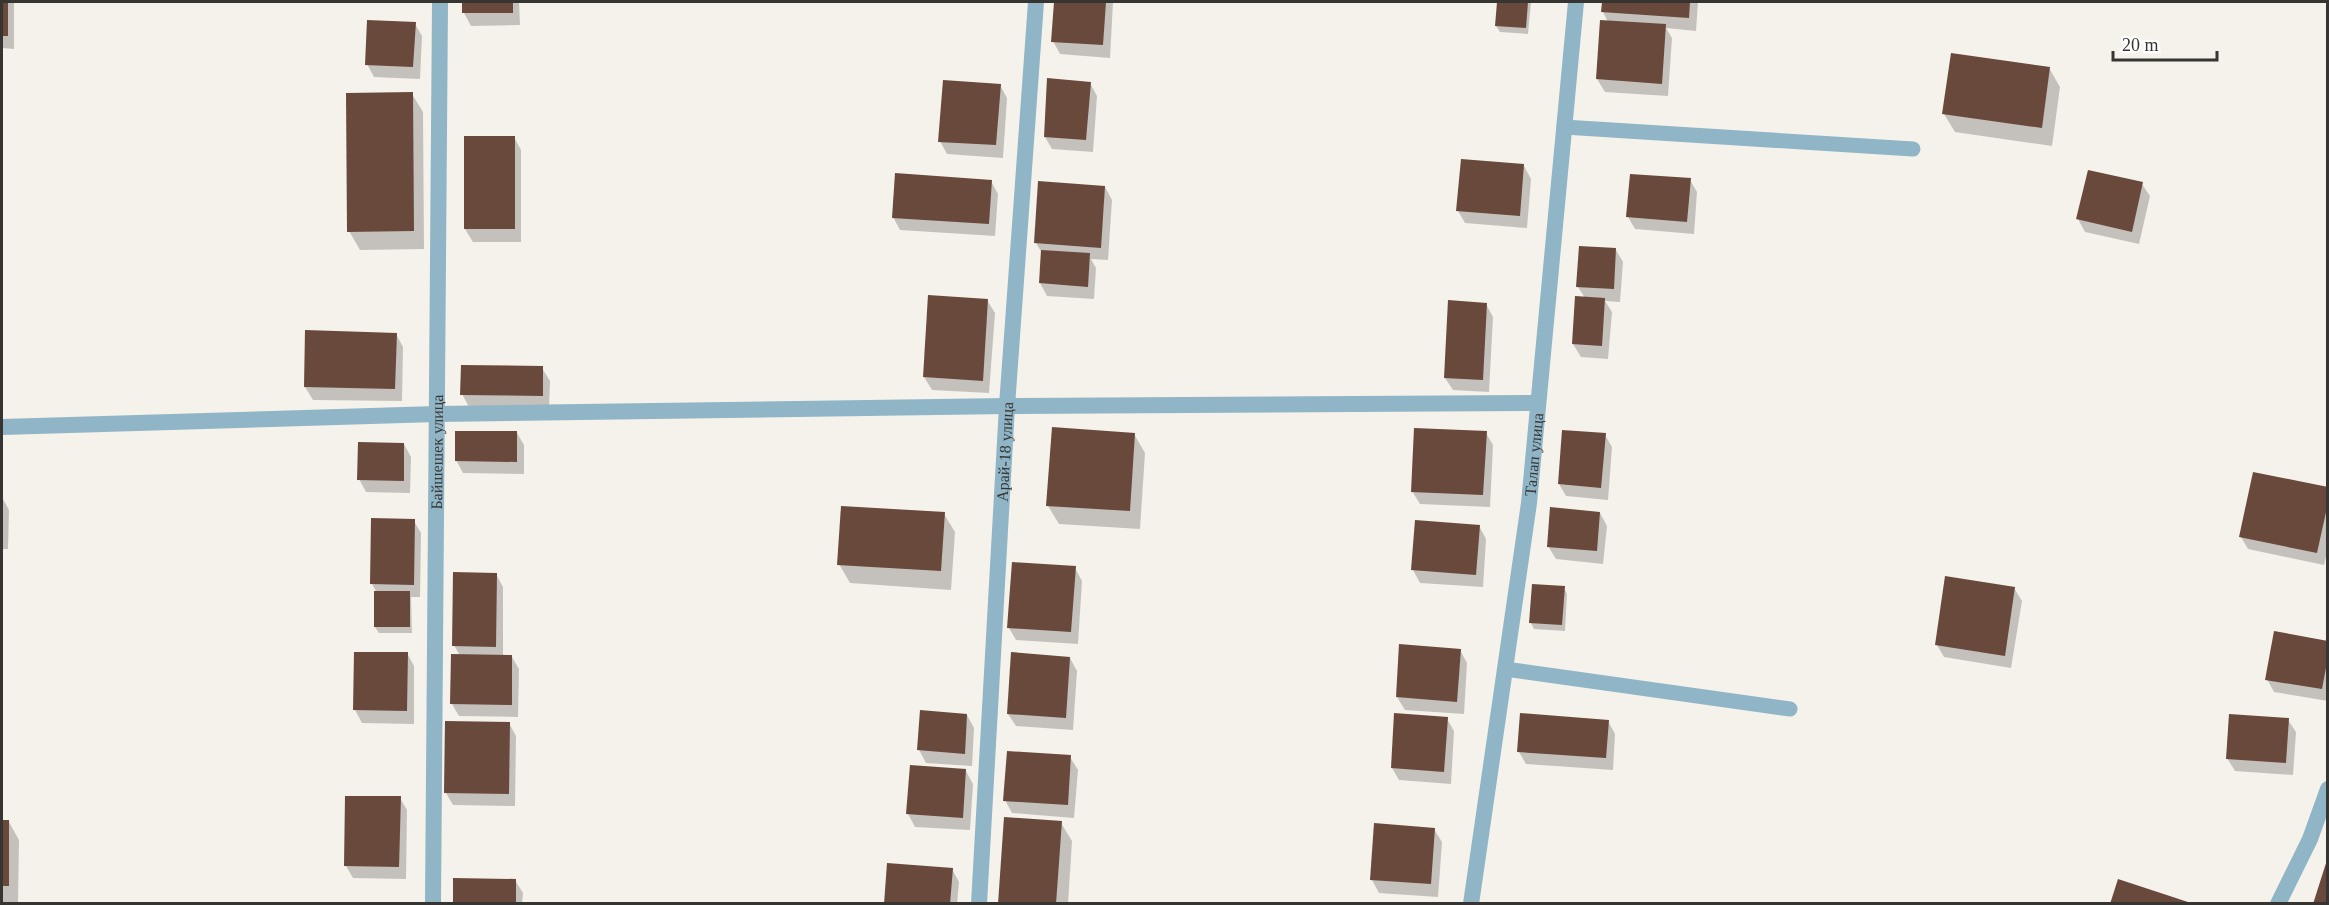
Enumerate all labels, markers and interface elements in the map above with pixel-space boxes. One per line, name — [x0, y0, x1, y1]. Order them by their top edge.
scale bar — [2113, 24, 2216, 62]
text: 20 m — [2122, 35, 2159, 55]
street label: Байшешек улица — [428, 394, 447, 510]
street label: Арай-18 улица — [994, 401, 1017, 502]
street label: Талап улица — [1522, 412, 1547, 497]

